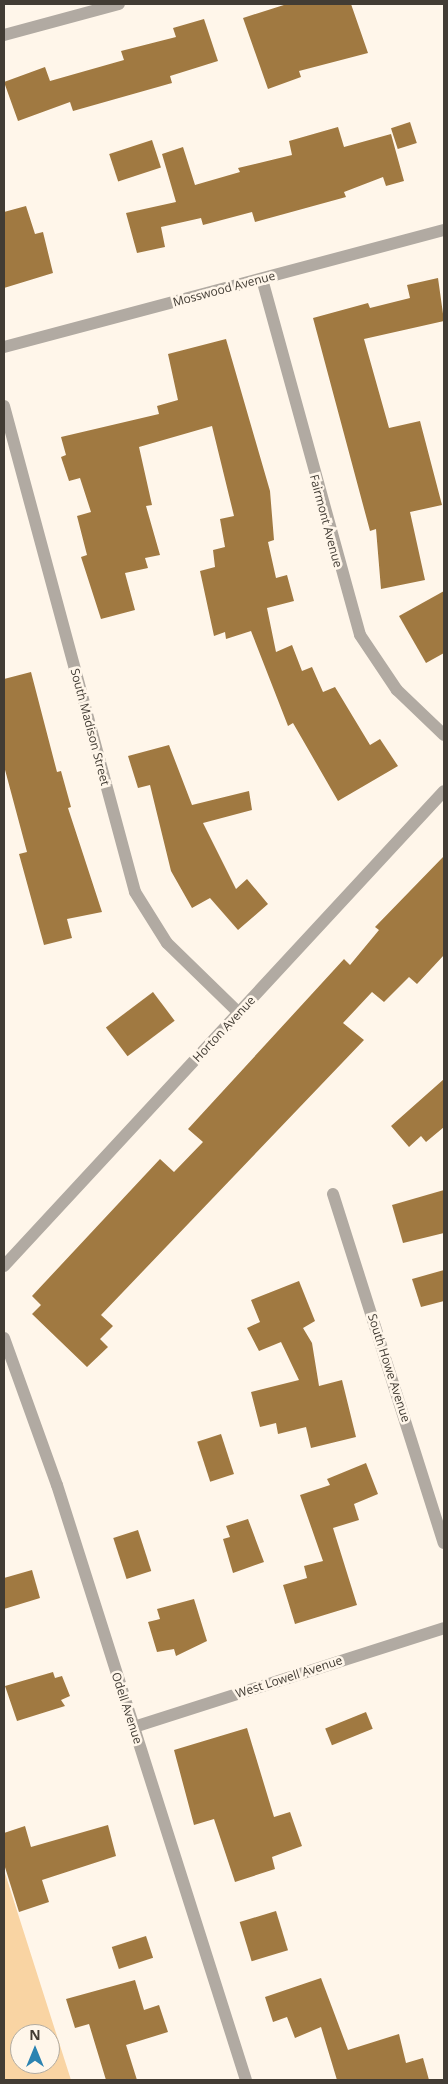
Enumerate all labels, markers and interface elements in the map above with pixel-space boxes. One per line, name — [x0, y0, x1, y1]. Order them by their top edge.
street label: Mosswood Avenue — [171, 268, 277, 310]
street label: Fairmont Avenue — [307, 473, 345, 569]
street label: South Madison Street — [67, 667, 113, 787]
street label: Horton Avenue — [190, 993, 258, 1065]
street label: South Howe Avenue — [365, 1312, 413, 1424]
street label: West Lowell Avenue — [234, 1653, 344, 1701]
street label: Odell Avenue — [109, 1670, 145, 1746]
north arrow — [10, 2024, 60, 2074]
text: N — [29, 2025, 41, 2044]

